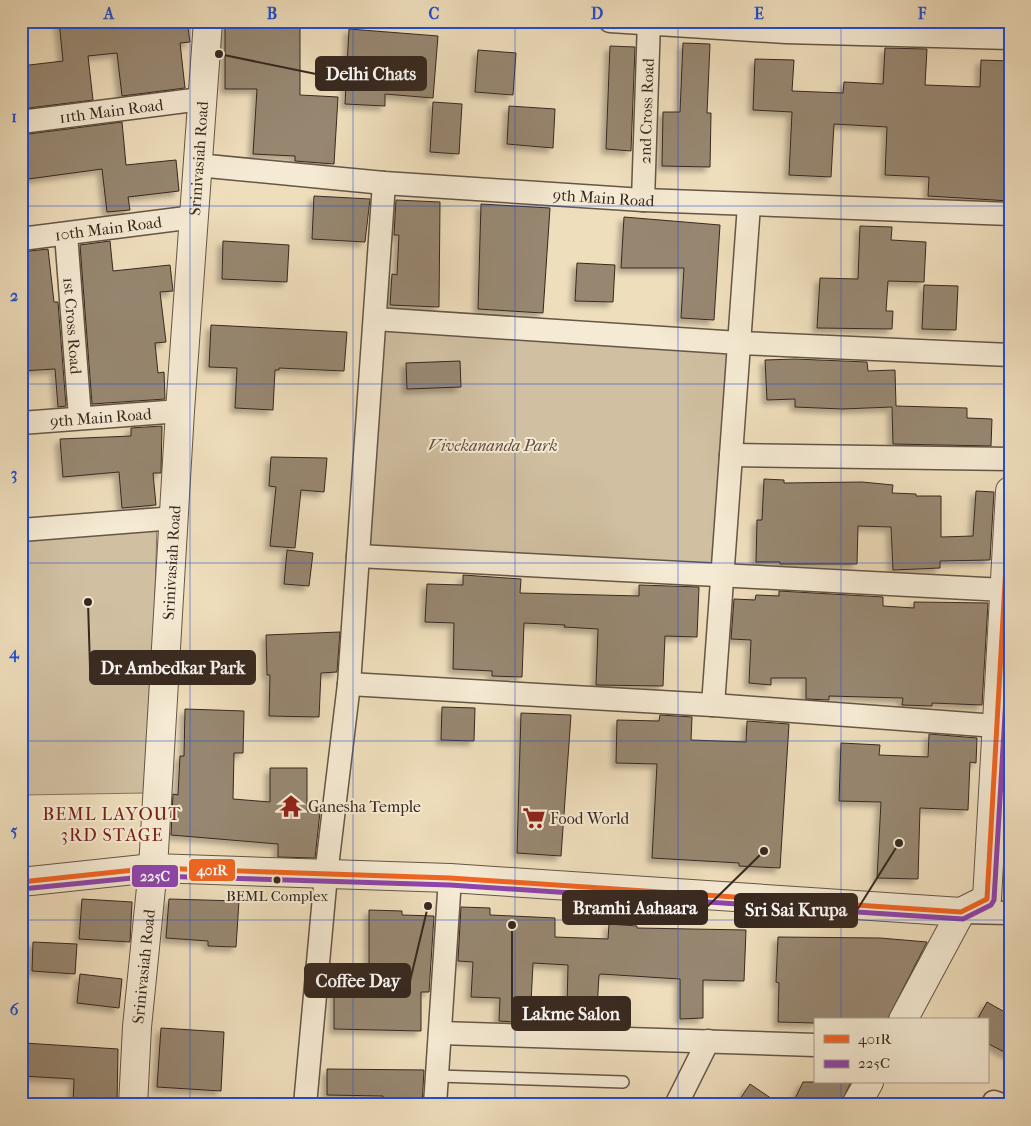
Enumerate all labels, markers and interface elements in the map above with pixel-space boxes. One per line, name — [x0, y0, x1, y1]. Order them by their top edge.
text: A — [103, 4, 115, 23]
text: B — [267, 4, 277, 23]
text: C — [429, 4, 440, 23]
text: D — [591, 4, 603, 23]
text: E — [754, 4, 764, 23]
text: F — [917, 4, 927, 23]
callout: Delhi Chats — [316, 57, 426, 90]
street label: 2nd Cross Road — [635, 57, 657, 164]
text: Delhi Chats — [326, 64, 417, 85]
street label: 11th Main Road — [58, 94, 165, 127]
street label: Srinivasiah Road — [185, 100, 212, 216]
text: 1 — [11, 107, 17, 126]
street label: 9th Main Road — [552, 185, 655, 210]
street label: 10th Main Road — [54, 212, 163, 244]
street label: 1st Cross Road — [60, 277, 86, 375]
text: 2 — [10, 286, 18, 305]
street label: 9th Main Road — [49, 404, 152, 430]
park label: Vivekananda Park — [428, 436, 558, 455]
text: 3 — [11, 464, 17, 484]
street label: Srinivasiah Road — [158, 504, 184, 620]
text: 4 — [8, 643, 20, 663]
callout: Dr Ambedkar Park — [90, 651, 255, 684]
text: Dr Ambedkar Park — [101, 658, 246, 679]
temple icon: Ganesha Temple — [278, 793, 304, 819]
place label: Ganesha Temple — [308, 797, 421, 816]
district label: BEML LAYOUT 3RD STAGE — [43, 804, 181, 846]
supermarket icon: Food World — [521, 805, 547, 831]
place label: Food World — [550, 809, 630, 828]
text: 5 — [11, 821, 18, 840]
line badge: 401R — [188, 858, 236, 882]
text: 401R — [195, 862, 228, 879]
line badge: 225C — [131, 864, 179, 888]
text: 225C — [140, 868, 170, 885]
marker: BEML Complex — [272, 875, 282, 885]
place label: BEML Complex — [226, 887, 328, 905]
callout: Bramhi Aahaara — [563, 891, 707, 924]
callout: Sri Sai Krupa — [735, 894, 857, 927]
text: Bramhi Aahaara — [573, 898, 698, 919]
text: Sri Sai Krupa — [745, 900, 848, 921]
street label: Srinivasiah Road — [128, 908, 158, 1025]
callout: Coffee Day — [305, 964, 410, 997]
text: Coffee Day — [316, 971, 402, 992]
callout: Lakme Salon — [512, 997, 630, 1030]
text: 6 — [10, 1000, 19, 1019]
text: Lakme Salon — [522, 1004, 621, 1025]
legend — [814, 1018, 988, 1084]
text: 401R — [858, 1030, 892, 1048]
text: 225C — [858, 1054, 890, 1072]

